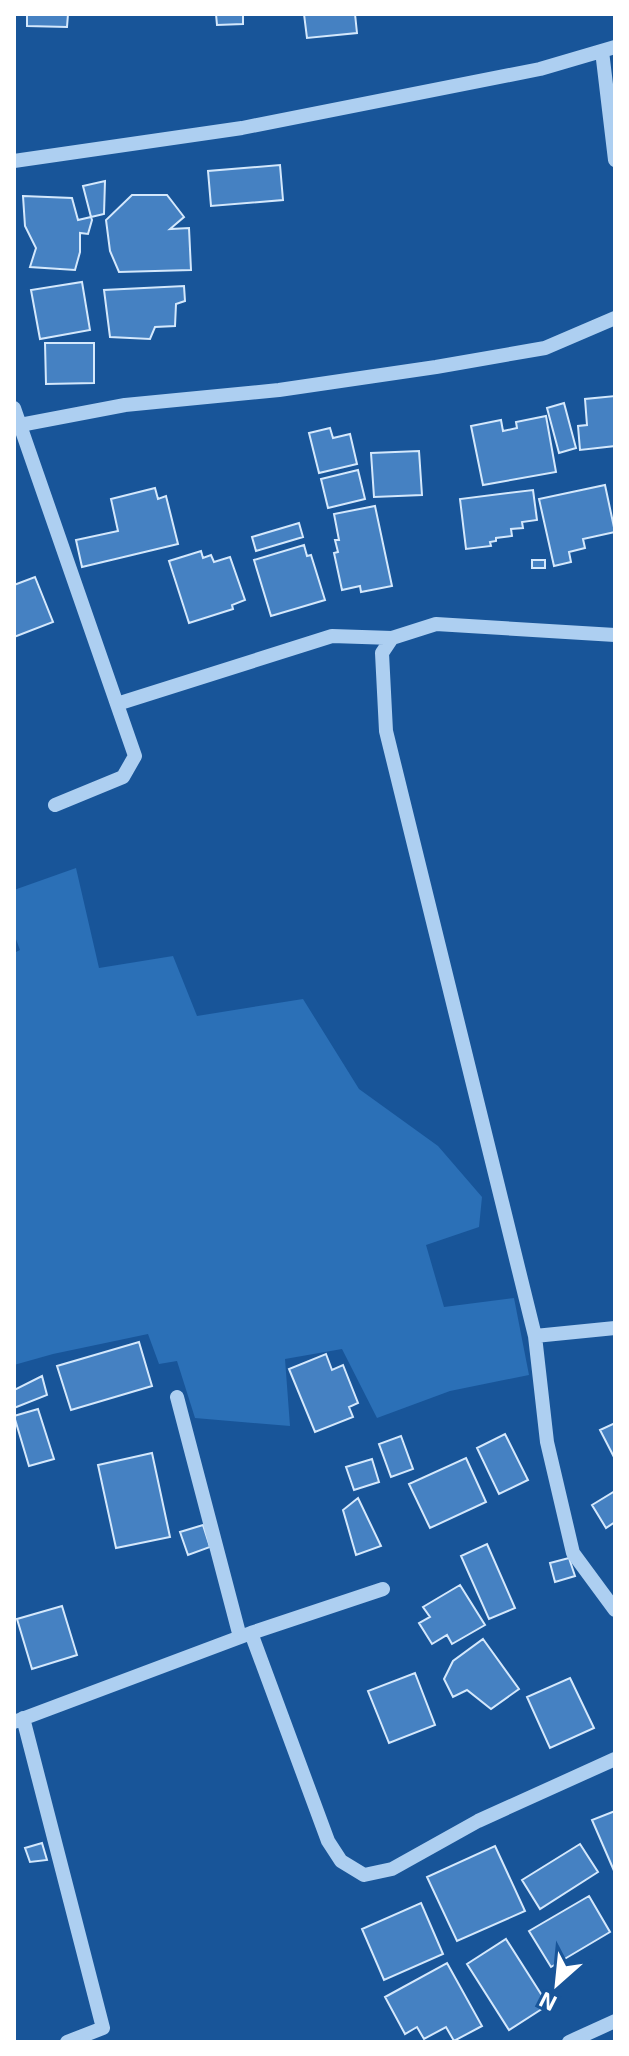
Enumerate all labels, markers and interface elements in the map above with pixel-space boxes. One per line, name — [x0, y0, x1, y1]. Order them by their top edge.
north arrow — [517, 1944, 597, 2024]
text: N — [534, 1988, 560, 2018]

